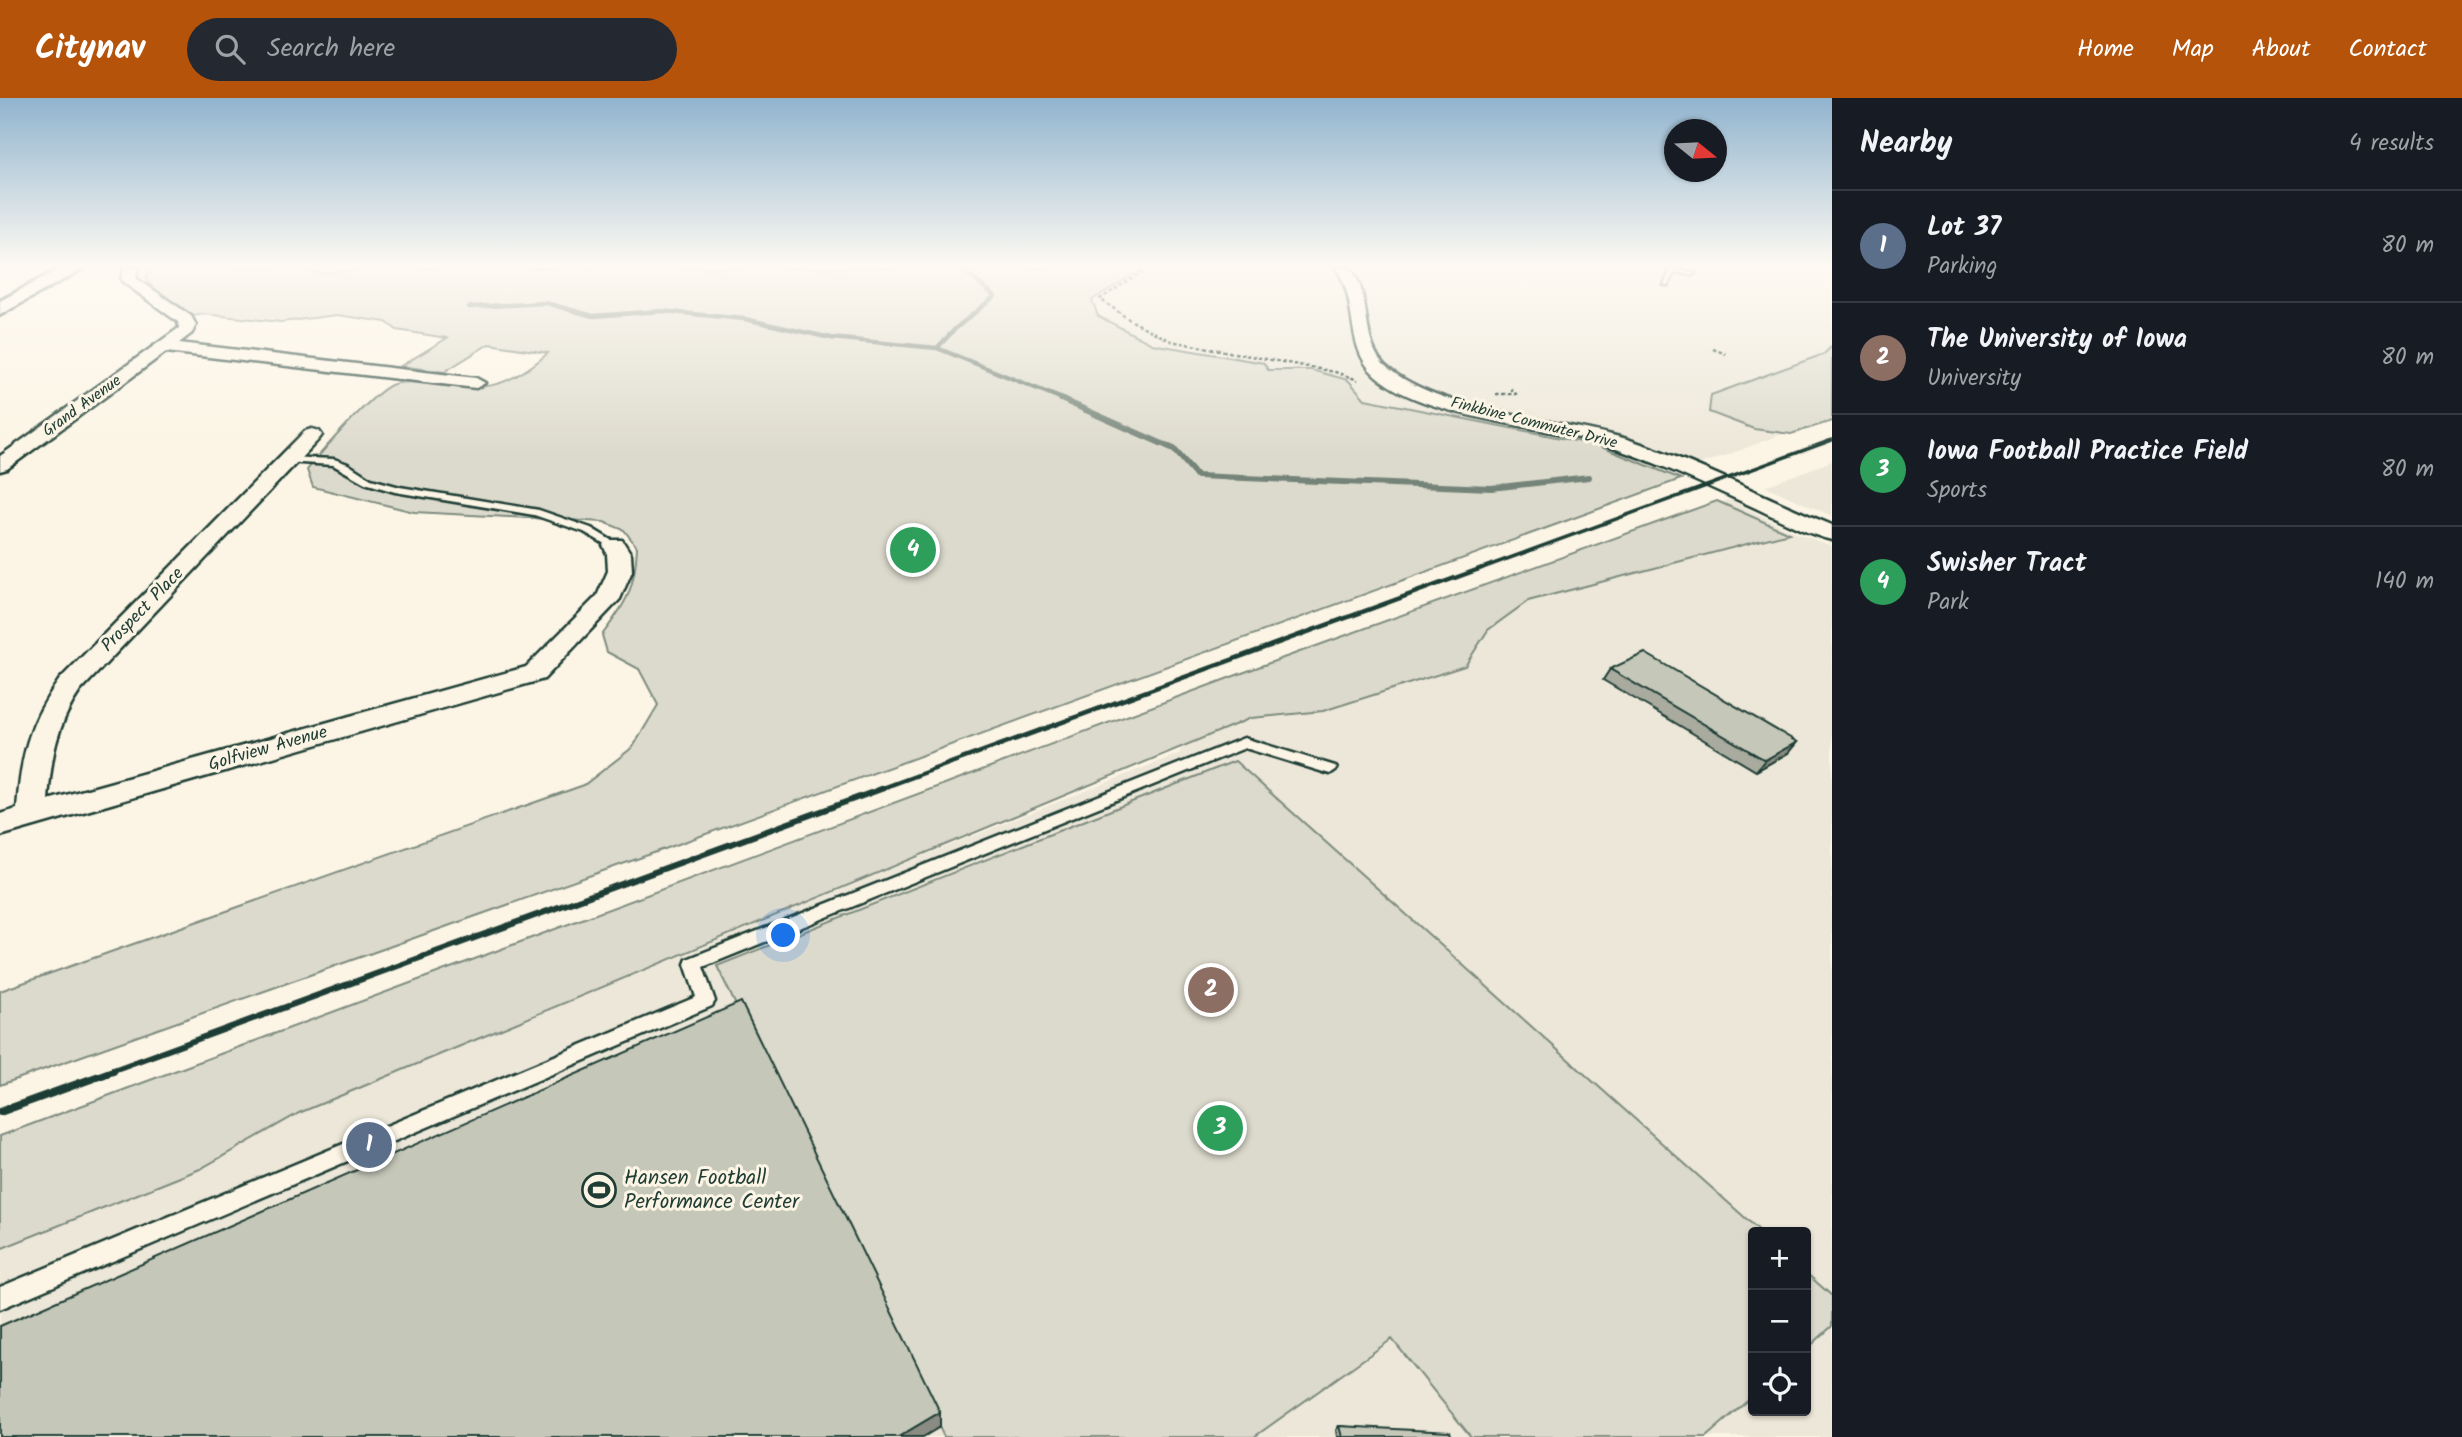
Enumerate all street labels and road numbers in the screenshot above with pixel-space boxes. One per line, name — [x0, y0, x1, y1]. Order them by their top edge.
street label: Grand Avenue — [37, 369, 127, 443]
street label: Finkbine Commuter Drive — [1448, 390, 1620, 456]
street label: Prospect Place — [95, 561, 191, 659]
street label: Golfview Avenue — [205, 718, 331, 780]

